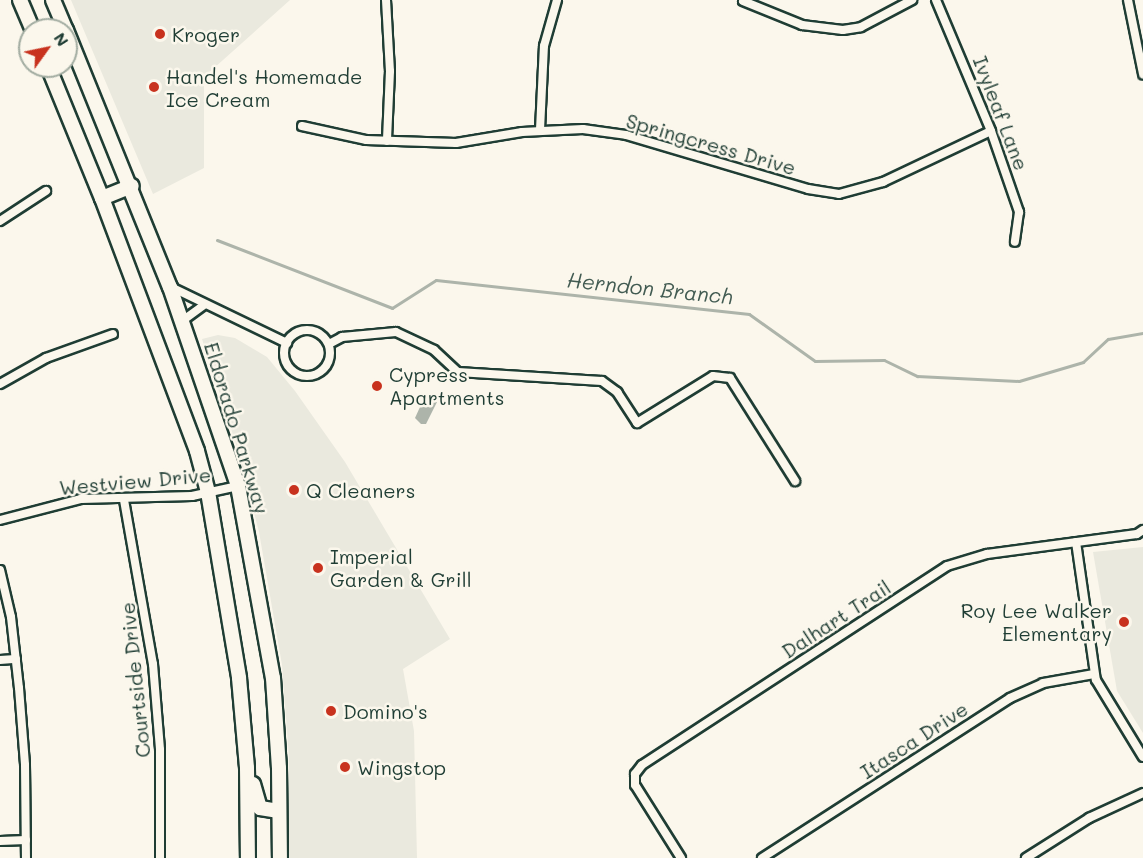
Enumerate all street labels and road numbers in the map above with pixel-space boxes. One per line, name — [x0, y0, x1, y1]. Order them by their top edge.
street label: Ivyleaf Lane — [968, 53, 1034, 173]
street label: Springcress Drive — [623, 108, 799, 180]
street label: Eldorado Parkway — [199, 339, 275, 517]
street label: Westview Drive — [58, 462, 212, 500]
street label: Dalhart Trail — [777, 575, 895, 663]
street label: Courtside Drive — [115, 601, 155, 759]
street label: Itasca Drive — [856, 696, 972, 784]

